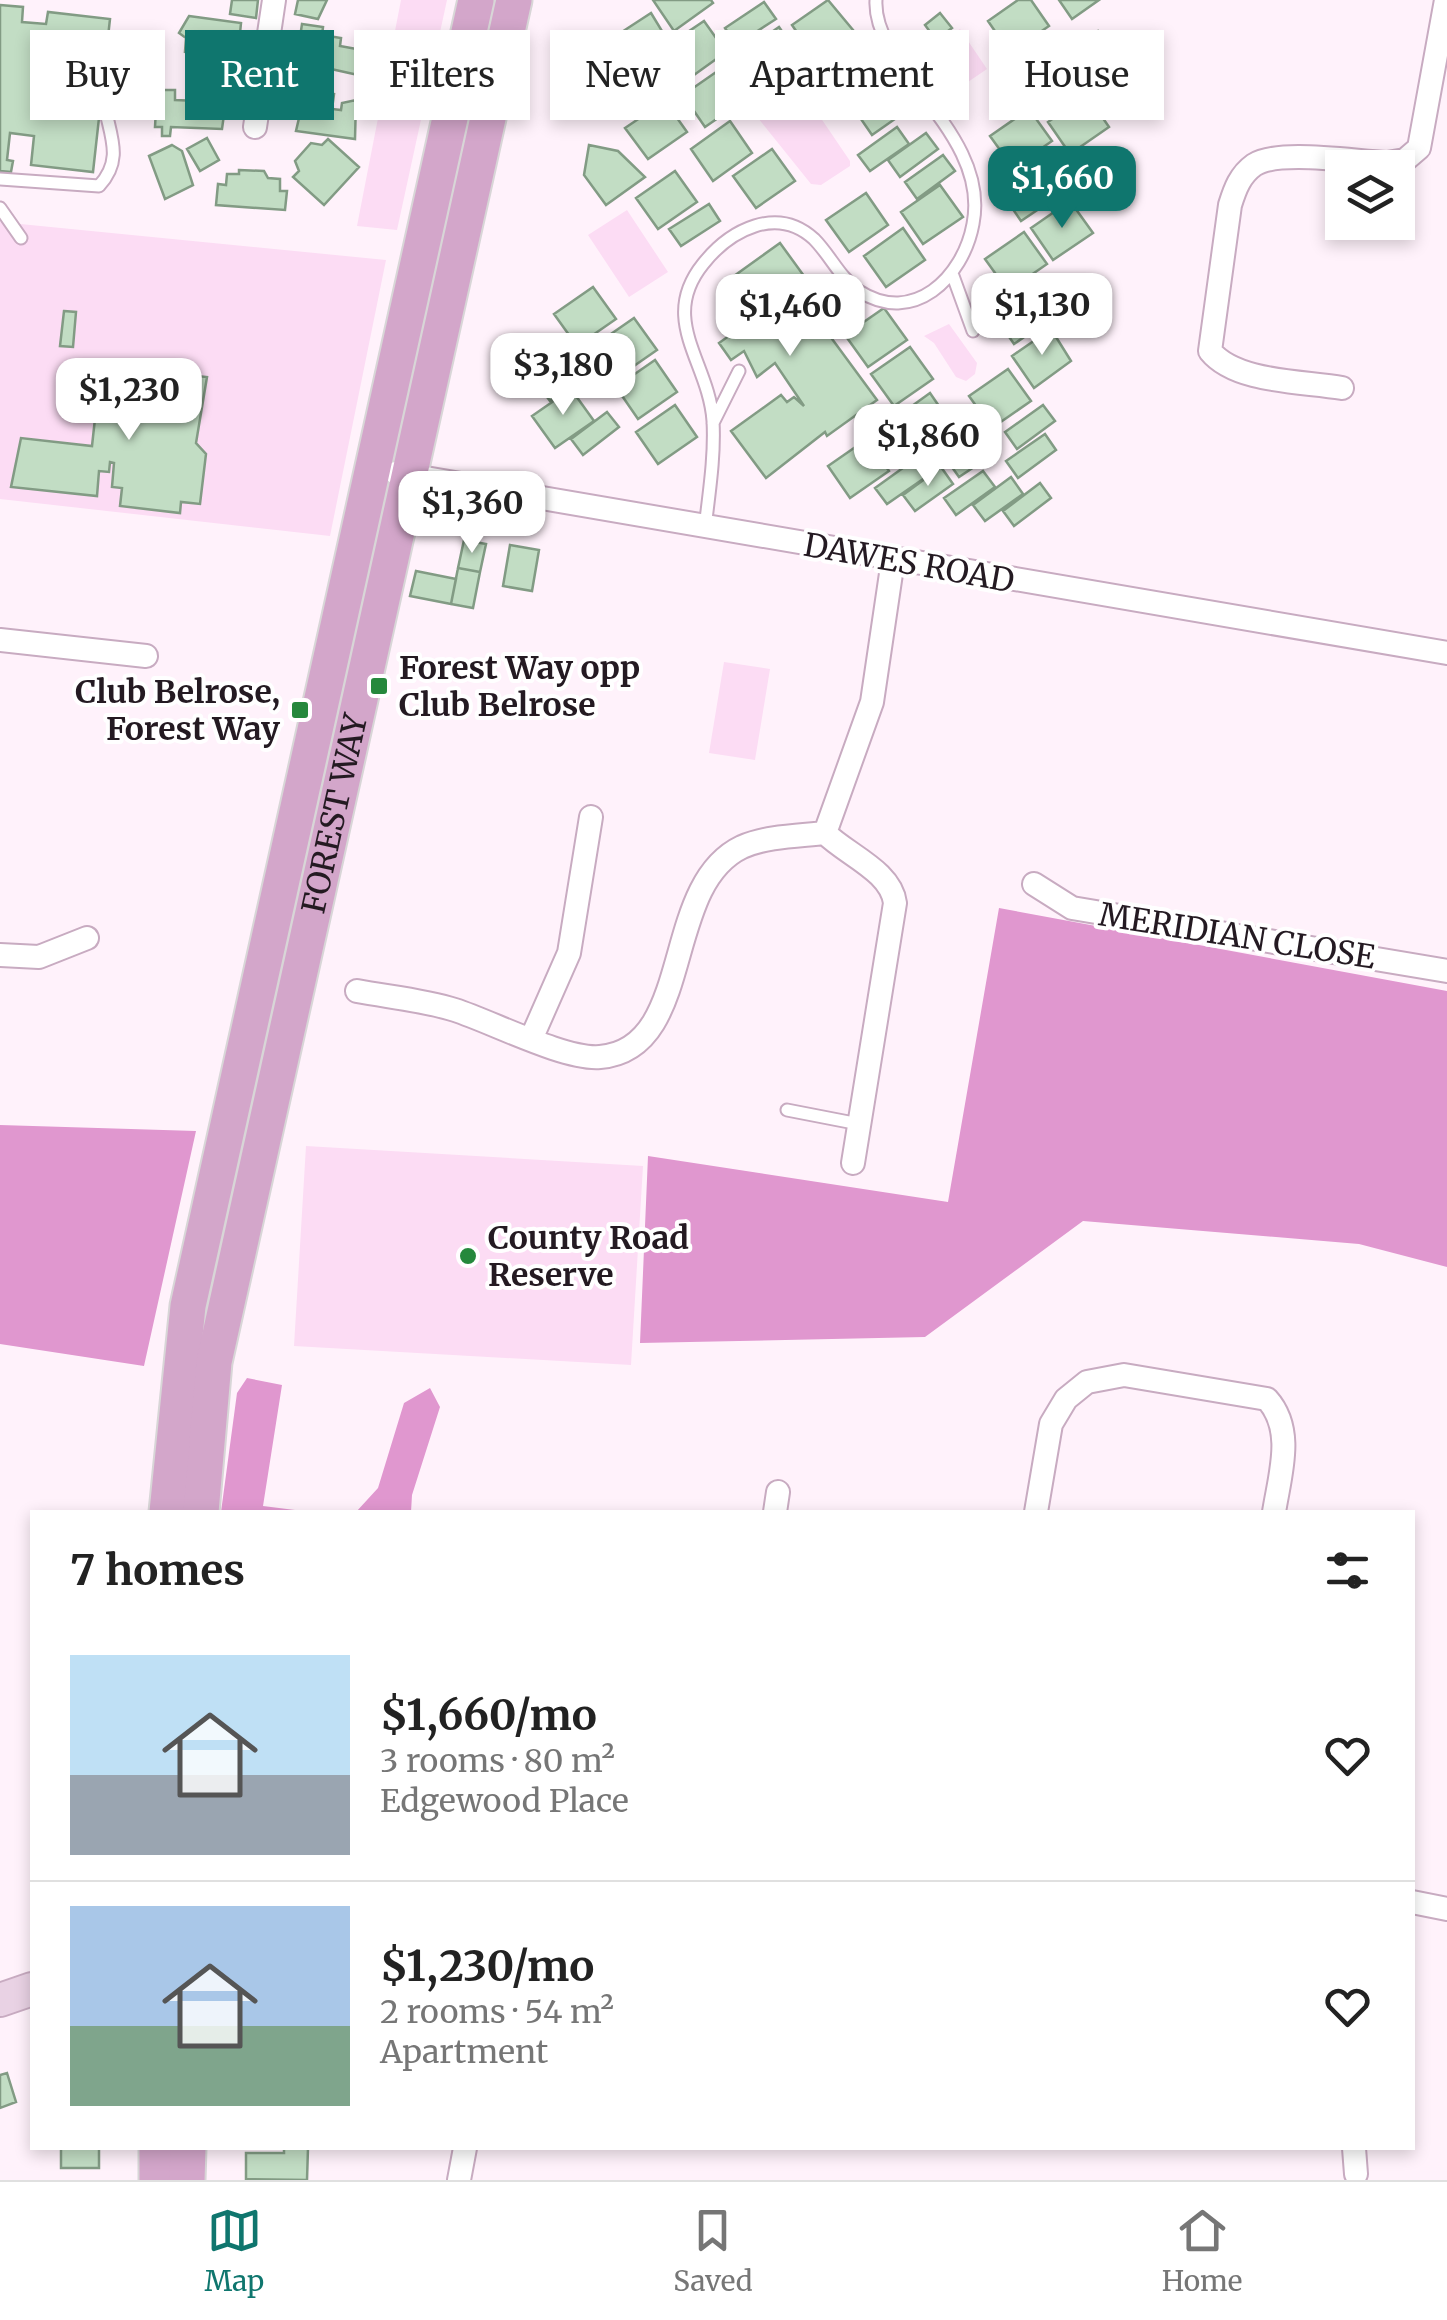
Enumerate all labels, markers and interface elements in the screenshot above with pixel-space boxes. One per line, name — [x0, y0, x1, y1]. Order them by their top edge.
chip: Buy — [30, 30, 165, 120]
chip: Rent — [185, 30, 334, 120]
chip: Filters — [354, 30, 530, 120]
chip: New — [550, 30, 695, 120]
chip: Apartment — [715, 30, 969, 120]
chip: House — [989, 30, 1164, 120]
pin: $1,660 — [981, 146, 1143, 231]
map controls — [1325, 150, 1415, 240]
button: layers — [1325, 150, 1415, 240]
text: $1,660 — [1010, 158, 1114, 198]
pin: $1,130 — [961, 273, 1123, 358]
pin: $1,460 — [709, 274, 871, 359]
text: $1,130 — [993, 285, 1091, 325]
text: $1,460 — [738, 286, 842, 326]
pin: $3,180 — [482, 333, 644, 418]
text: $3,180 — [512, 345, 614, 385]
pin: $1,230 — [48, 358, 210, 443]
text: $1,230 — [78, 370, 180, 410]
pin: $1,860 — [847, 404, 1009, 489]
text: $1,860 — [876, 416, 980, 456]
pin: $1,360 — [391, 471, 553, 556]
text: $1,360 — [420, 483, 524, 523]
street label: DAWES ROAD — [801, 525, 1017, 601]
place label: Forest Way opp Club Belrose — [399, 648, 640, 725]
place label: Club Belrose, Forest Way — [75, 672, 281, 749]
marker: Forest Way opp Club Belrose — [368, 675, 390, 697]
marker: Club Belrose, Forest Way — [289, 699, 311, 721]
street label: FOREST WAY — [293, 709, 376, 917]
street label: MERIDIAN CLOSE — [1096, 894, 1379, 978]
place label: County Road Reserve — [488, 1218, 689, 1295]
marker: County Road Reserve — [457, 1245, 479, 1267]
icon: filters — [1320, 1543, 1375, 1598]
text: 7 homes — [70, 1544, 245, 1596]
text: $1,660/mo — [380, 1689, 597, 1741]
icon: home — [150, 1695, 270, 1815]
icon: heart — [1320, 1728, 1375, 1783]
text: 3 rooms · 80 m² — [380, 1741, 615, 1781]
text: Edgewood Place — [380, 1781, 629, 1821]
text: $1,230/mo — [380, 1940, 594, 1992]
icon: home — [150, 1946, 270, 2066]
icon: heart — [1320, 1979, 1375, 2034]
text: 2 rooms · 54 m² — [380, 1992, 614, 2032]
text: Apartment — [380, 2032, 548, 2072]
tab: Map — [205, 2203, 264, 2299]
tab: Saved — [673, 2203, 753, 2299]
tab: Home — [1162, 2203, 1242, 2299]

